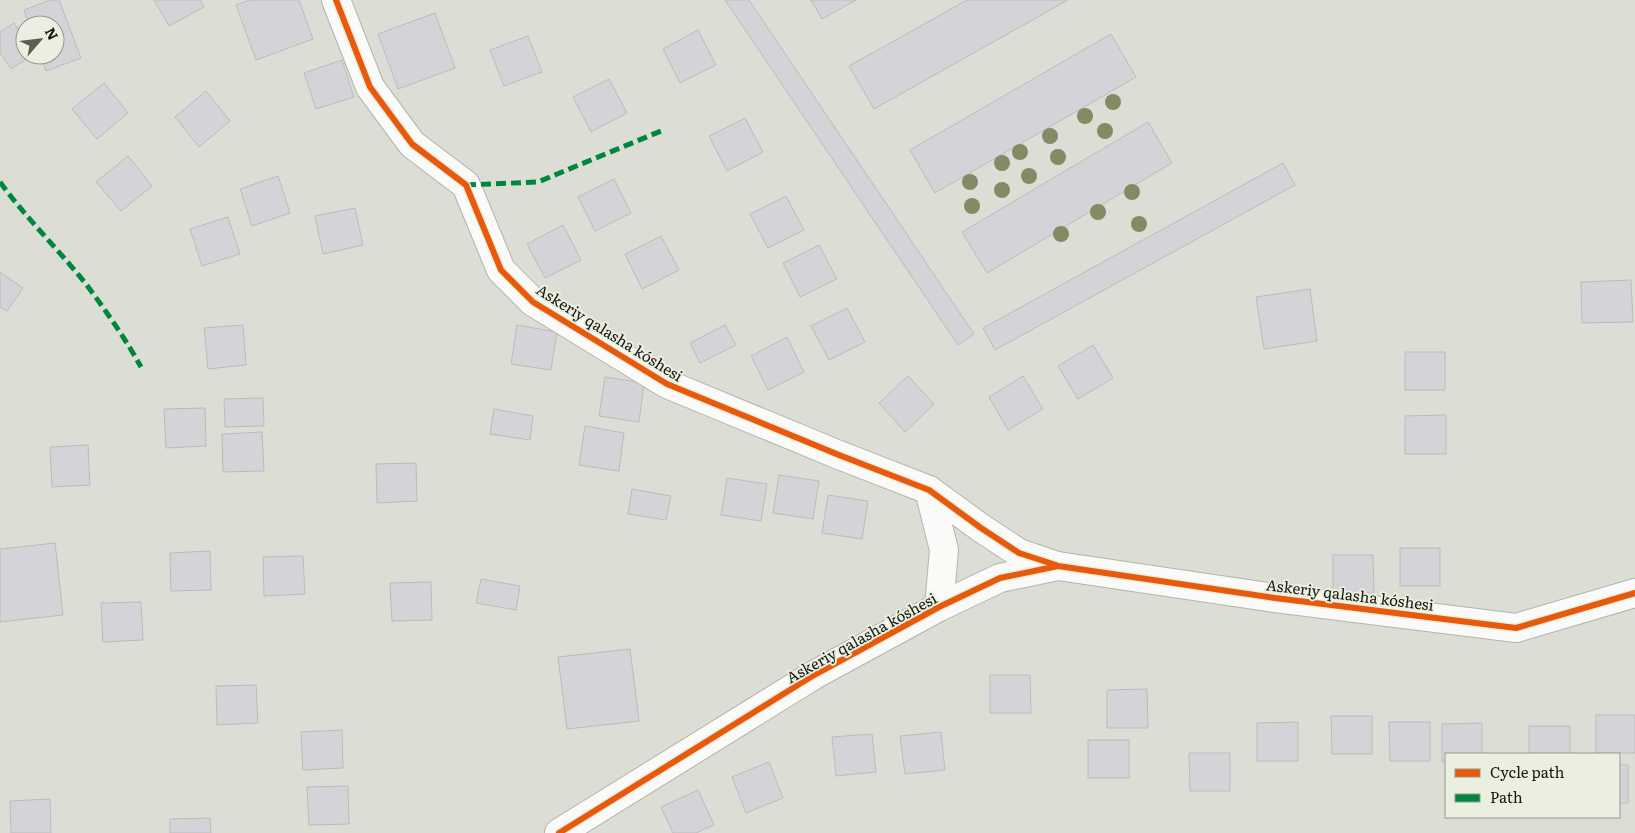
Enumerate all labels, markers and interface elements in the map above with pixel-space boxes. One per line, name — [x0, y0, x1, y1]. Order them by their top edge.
north arrow — [15, 15, 65, 65]
text: N — [41, 24, 64, 44]
street label: Askeriy qalasha kóshesi — [532, 277, 688, 387]
street label: Askeriy qalasha kóshesi — [1265, 572, 1435, 616]
street label: Askeriy qalasha kóshesi — [782, 586, 940, 688]
legend — [1445, 753, 1620, 818]
text: Cycle path — [1490, 760, 1565, 783]
text: Path — [1490, 785, 1523, 808]

